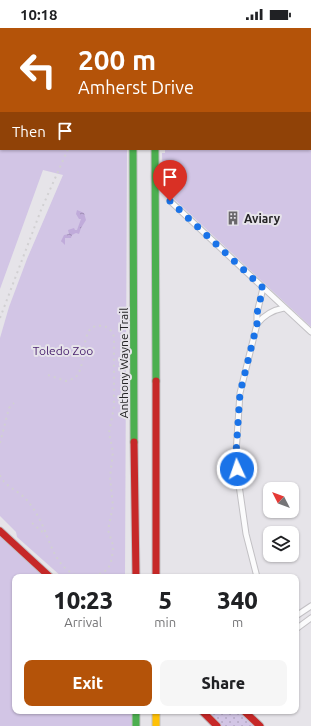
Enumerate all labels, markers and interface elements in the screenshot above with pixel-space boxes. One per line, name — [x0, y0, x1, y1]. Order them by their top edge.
text: 10:18 — [20, 6, 58, 23]
icon: left — [12, 44, 64, 96]
text: 200 m — [78, 44, 156, 75]
text: Amherst Drive — [78, 77, 194, 97]
icon: arrive — [54, 120, 76, 142]
text: Then — [12, 123, 46, 140]
pin — [153, 160, 187, 201]
icon: arrive — [159, 166, 181, 188]
building icon: Aviary — [225, 210, 241, 226]
place label: Aviary — [244, 212, 281, 225]
street label: Anthony Wayne Trail — [117, 308, 130, 418]
park label: Toledo Zoo — [33, 344, 93, 357]
position arrow — [216, 448, 258, 490]
north arrow — [263, 482, 299, 518]
map controls — [263, 482, 299, 562]
button: layers — [263, 526, 299, 562]
text: 10:23 — [53, 587, 113, 614]
text: 5 — [158, 587, 172, 614]
text: 340 — [217, 587, 258, 614]
text: Arrival — [64, 615, 102, 629]
text: min — [154, 615, 176, 629]
text: m — [232, 615, 243, 629]
button: Exit — [24, 660, 152, 706]
button: Share — [160, 660, 287, 706]

